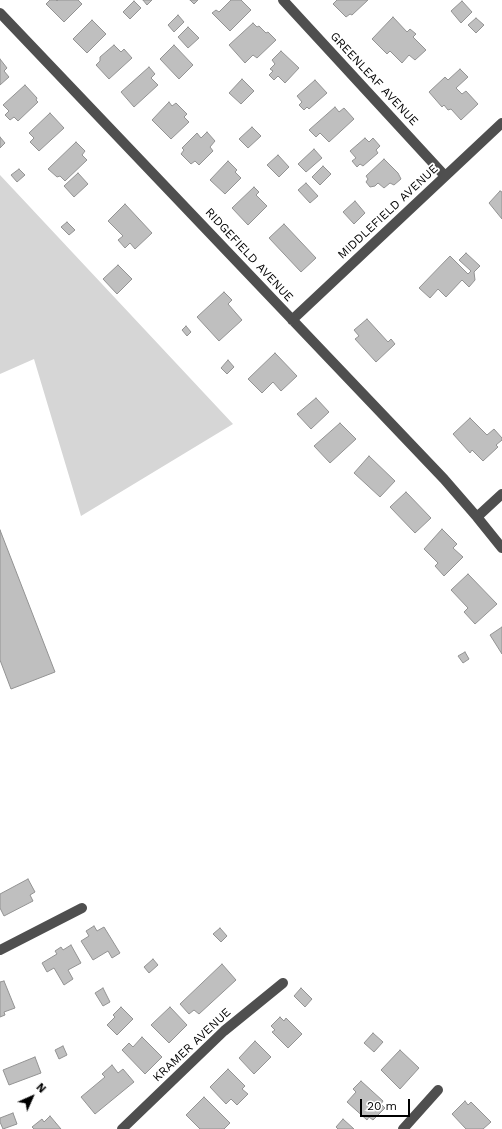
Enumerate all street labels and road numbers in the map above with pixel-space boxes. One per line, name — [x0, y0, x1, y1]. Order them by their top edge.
street label: GREENLEAF AVENUE — [327, 29, 421, 129]
street label: MIDDLEFIELD AVENUE — [335, 162, 441, 262]
street label: RIDGEFIELD AVENUE — [202, 205, 296, 305]
street label: KRAMER AVENUE — [150, 1005, 234, 1085]

